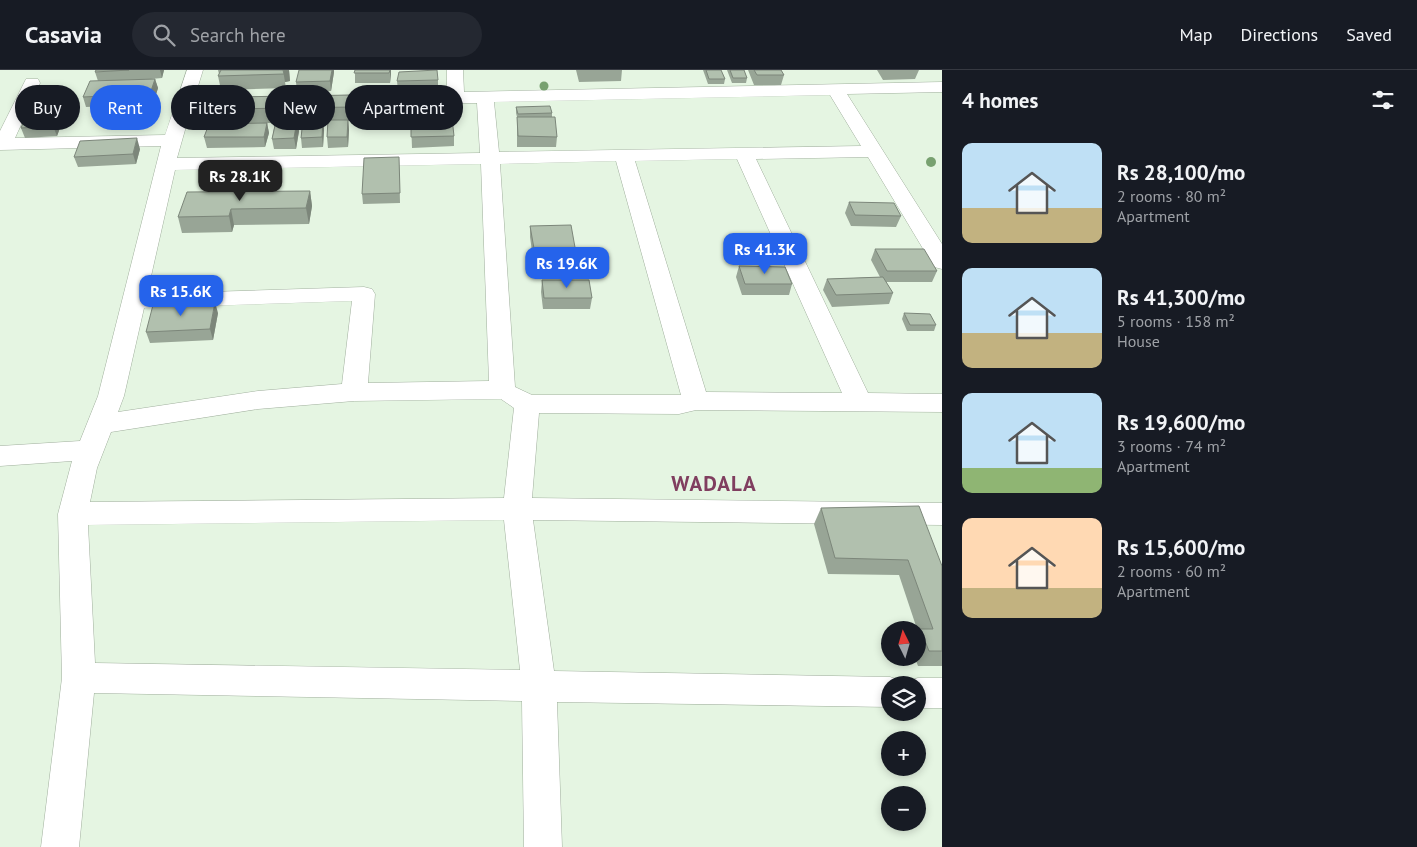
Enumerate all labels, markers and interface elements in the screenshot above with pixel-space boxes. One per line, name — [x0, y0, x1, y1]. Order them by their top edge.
search box — [132, 12, 482, 57]
text: Casavia — [25, 19, 102, 50]
icon: search — [150, 21, 178, 49]
text: Search here — [190, 23, 286, 47]
text: Map — [1180, 23, 1212, 46]
text: Directions — [1240, 23, 1318, 46]
text: Saved — [1346, 23, 1392, 46]
chip: Buy — [15, 85, 80, 130]
chip: Rent — [90, 85, 161, 130]
chip: Filters — [171, 85, 255, 130]
chip: New — [265, 85, 335, 130]
chip: Apartment — [345, 85, 463, 130]
icon: filters — [1369, 86, 1397, 114]
text: 4 homes — [962, 87, 1038, 114]
text: Rs 28,100/mo — [1117, 159, 1245, 186]
pin: Rs 28.1K — [188, 160, 292, 202]
icon: home — [1002, 163, 1062, 223]
text: Rs 28.1K — [209, 166, 271, 186]
text: 2 rooms · 80 m² — [1117, 186, 1226, 206]
text: Apartment — [1117, 206, 1190, 226]
pin: Rs 41.3K — [713, 232, 817, 275]
text: Rs 41.3K — [734, 239, 796, 259]
pin: Rs 19.6K — [515, 246, 619, 289]
text: Rs 19.6K — [536, 253, 598, 273]
pin: Rs 15.6K — [129, 274, 233, 317]
text: Rs 15.6K — [150, 281, 212, 301]
text: Rs 41,300/mo — [1117, 284, 1245, 311]
icon: home — [1002, 288, 1062, 348]
text: 5 rooms · 158 m² — [1117, 311, 1235, 331]
text: House — [1117, 331, 1160, 351]
text: Rs 19,600/mo — [1117, 409, 1245, 436]
icon: home — [1002, 413, 1062, 473]
text: 3 rooms · 74 m² — [1117, 436, 1226, 456]
text: Apartment — [1117, 456, 1190, 476]
district label: WADALA — [671, 470, 757, 497]
text: Rs 15,600/mo — [1117, 534, 1245, 561]
icon: home — [1002, 538, 1062, 598]
text: 2 rooms · 60 m² — [1117, 561, 1226, 581]
text: Apartment — [1117, 581, 1190, 601]
north arrow — [881, 621, 926, 666]
map controls — [881, 621, 926, 831]
button: layers — [881, 676, 926, 721]
button: + — [881, 731, 926, 776]
button: − — [881, 786, 926, 831]

